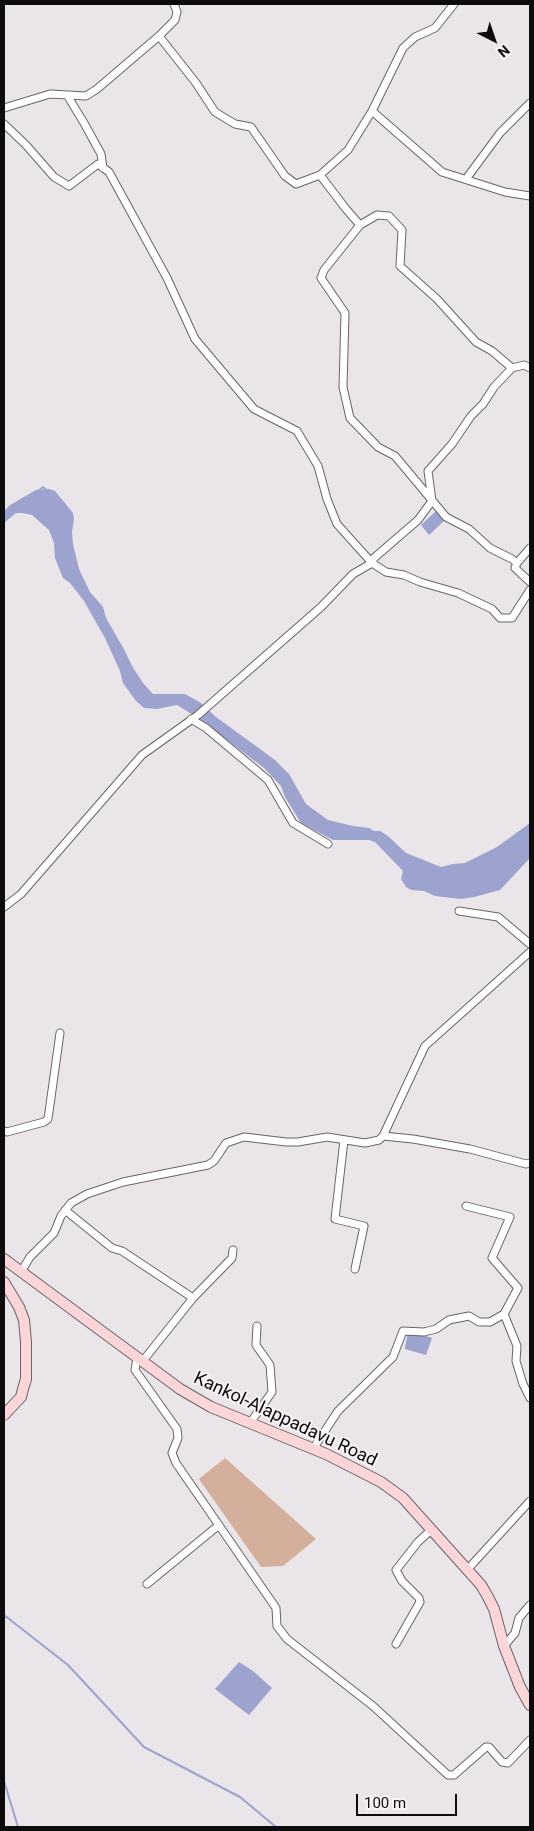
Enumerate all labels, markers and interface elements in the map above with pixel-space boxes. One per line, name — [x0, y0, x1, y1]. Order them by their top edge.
north arrow — [469, 15, 519, 65]
text: N — [495, 42, 513, 61]
street label: Kankol-Alappadavu Road — [190, 1368, 380, 1472]
scale bar — [359, 1784, 460, 1816]
text: 100 m — [364, 1794, 406, 1812]

